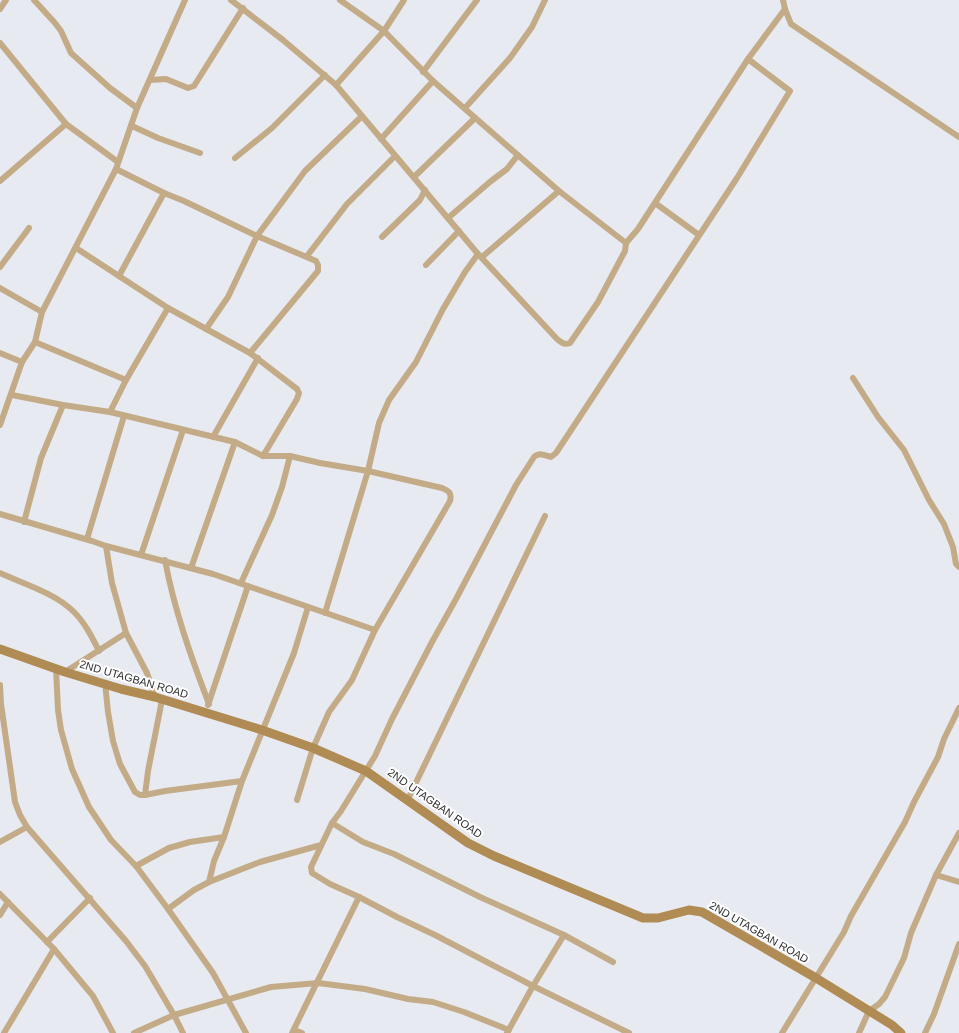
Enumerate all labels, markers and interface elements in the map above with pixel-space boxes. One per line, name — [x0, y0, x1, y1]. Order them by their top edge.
street label: 2ND UTAGBAN ROAD — [78, 658, 190, 700]
street label: 2ND UTAGBAN ROAD — [386, 766, 484, 840]
street label: 2ND UTAGBAN ROAD — [707, 899, 811, 965]

